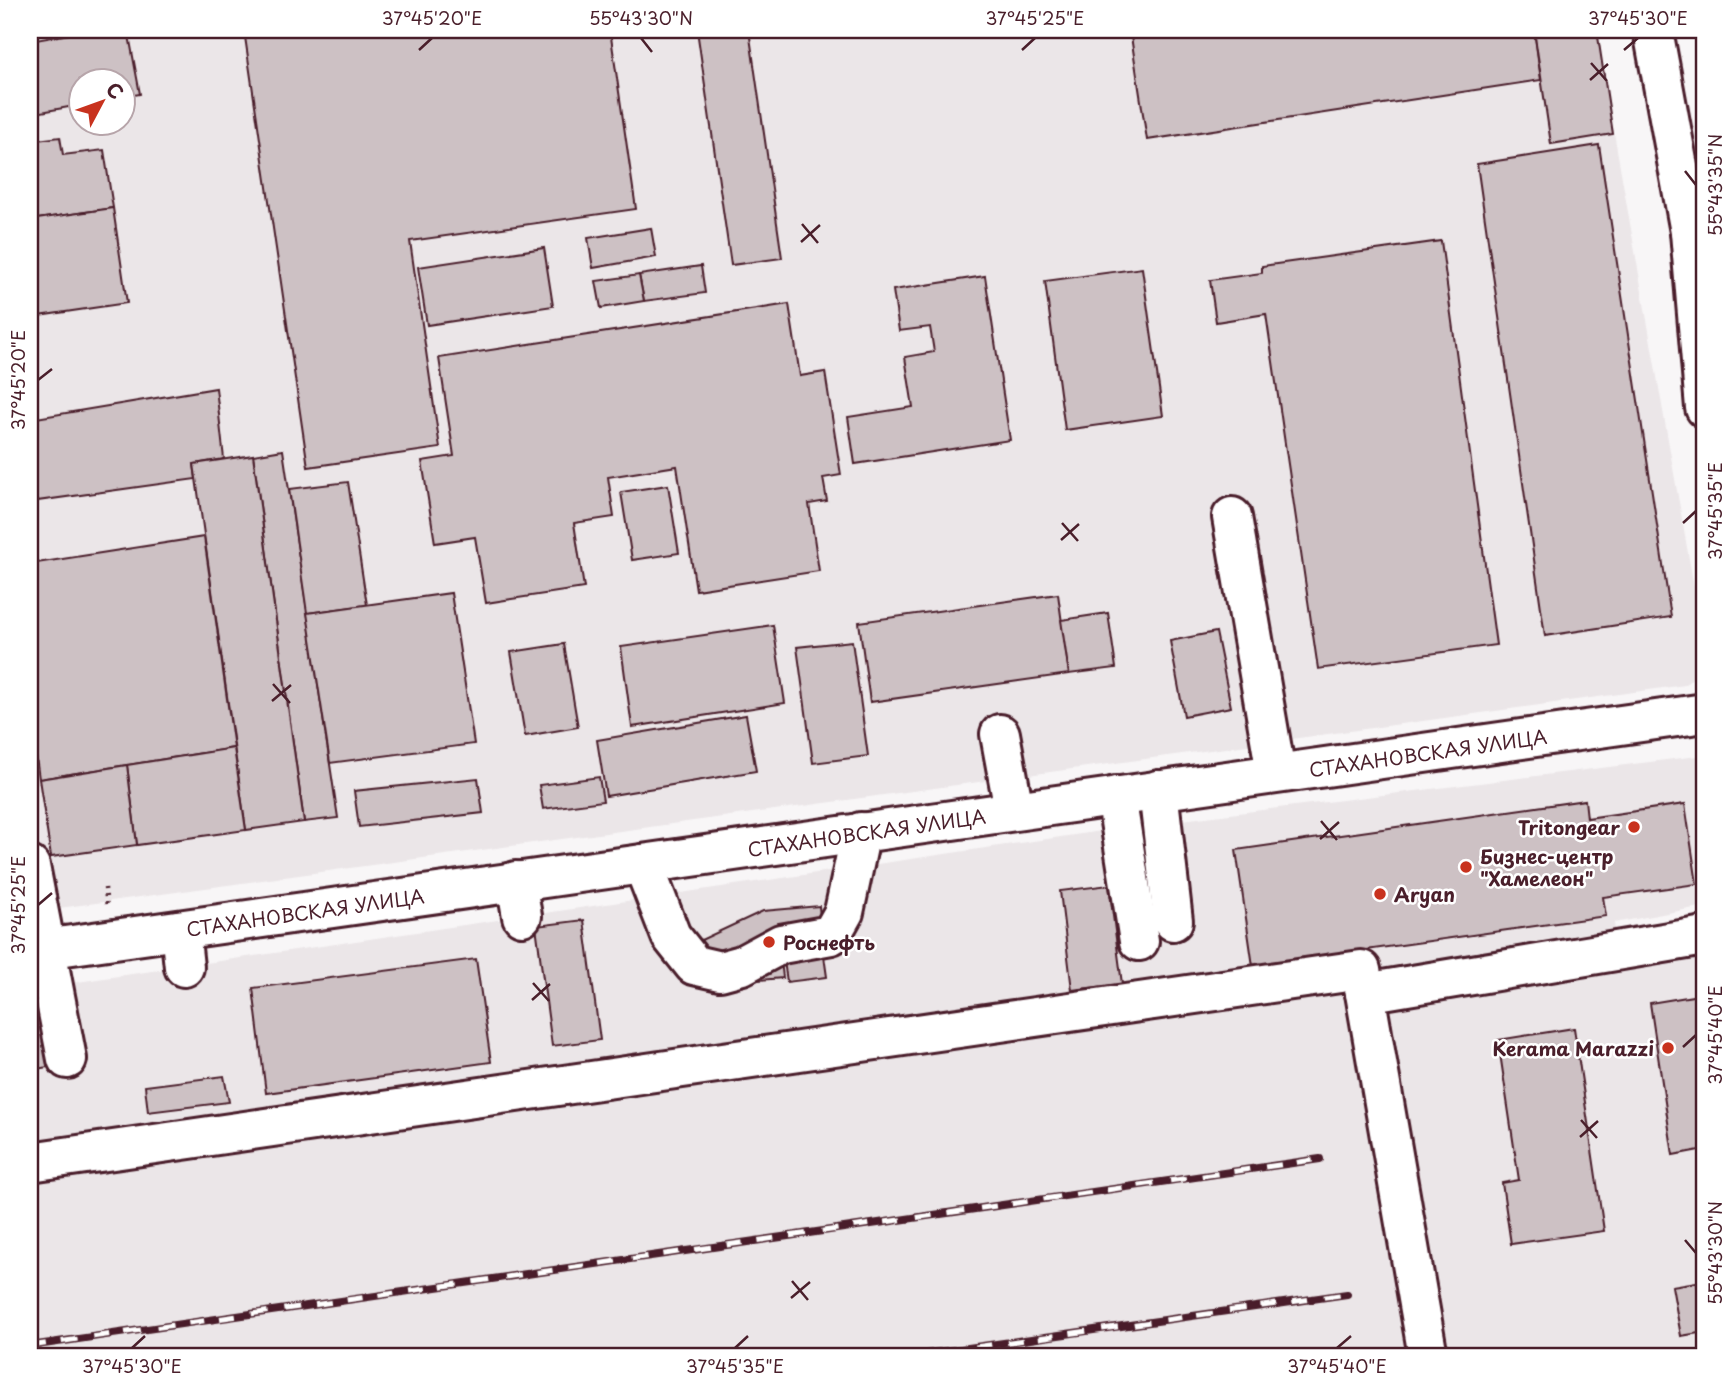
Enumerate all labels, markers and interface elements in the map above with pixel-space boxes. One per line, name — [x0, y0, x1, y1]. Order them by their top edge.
text: 37°45'20"E — [382, 4, 482, 31]
text: 55°43'30"N — [589, 4, 693, 31]
text: 37°45'25"E — [986, 4, 1084, 31]
text: 37°45'30"E — [1588, 4, 1688, 31]
north arrow — [66, 66, 136, 136]
text: С — [100, 76, 131, 105]
text: 55°43'35"N — [1701, 134, 1728, 236]
text: 37°45'20"E — [4, 330, 31, 430]
text: 37°45'35"E — [1701, 462, 1728, 560]
street label: СТАХАНОВСКАЯ УЛИЦА — [1307, 722, 1549, 783]
street label: СТАХАНОВСКАЯ УЛИЦА — [746, 801, 987, 863]
place label: Tritongear — [1518, 813, 1620, 841]
marker: Tritongear — [1626, 819, 1642, 835]
place label: Бизнес-центр "Хамелеон" — [1480, 842, 1614, 892]
text: 37°45'25"E — [4, 856, 31, 954]
marker: Бизнес-центр "Хамелеон" — [1458, 859, 1474, 875]
place label: Aryan — [1394, 880, 1455, 908]
street label: СТАХАНОВСКАЯ УЛИЦА — [184, 881, 426, 943]
marker: Aryan — [1372, 886, 1388, 902]
place label: Роснефть — [783, 928, 875, 956]
marker: Роснефть — [761, 934, 777, 950]
text: 37°45'40"E — [1701, 985, 1728, 1085]
place label: Kerama Marazzi — [1492, 1034, 1654, 1062]
marker: Kerama Marazzi — [1660, 1040, 1676, 1056]
text: 55°43'30"N — [1701, 1201, 1728, 1305]
text: 37°45'30"E — [82, 1352, 182, 1379]
text: 37°45'35"E — [686, 1352, 784, 1379]
text: 37°45'40"E — [1287, 1352, 1387, 1379]

